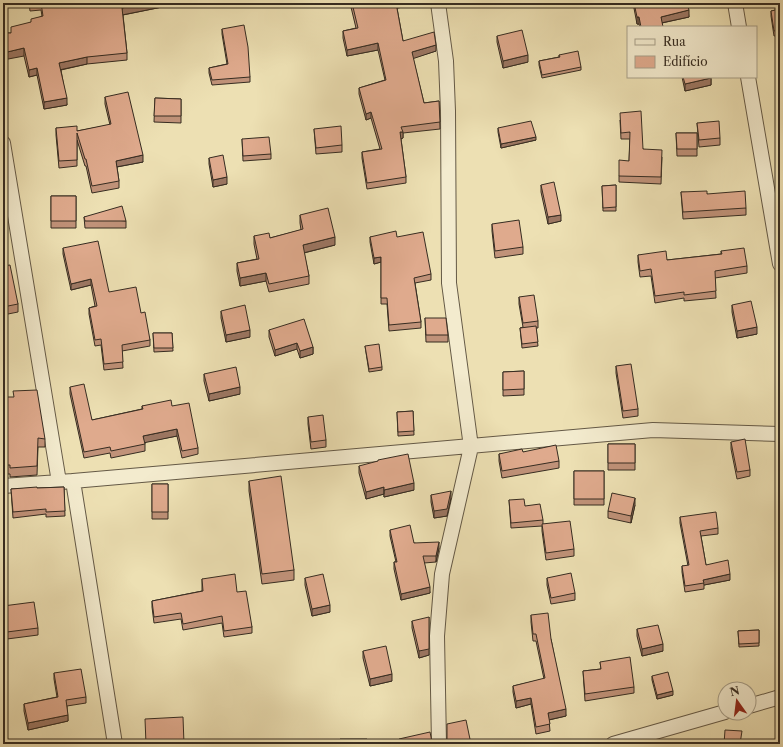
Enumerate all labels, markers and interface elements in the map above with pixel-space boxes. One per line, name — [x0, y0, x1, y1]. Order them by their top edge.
legend — [627, 26, 757, 78]
text: Rua — [663, 34, 686, 49]
text: Edifício — [663, 54, 708, 69]
north arrow — [717, 681, 757, 721]
text: N — [728, 683, 741, 699]

